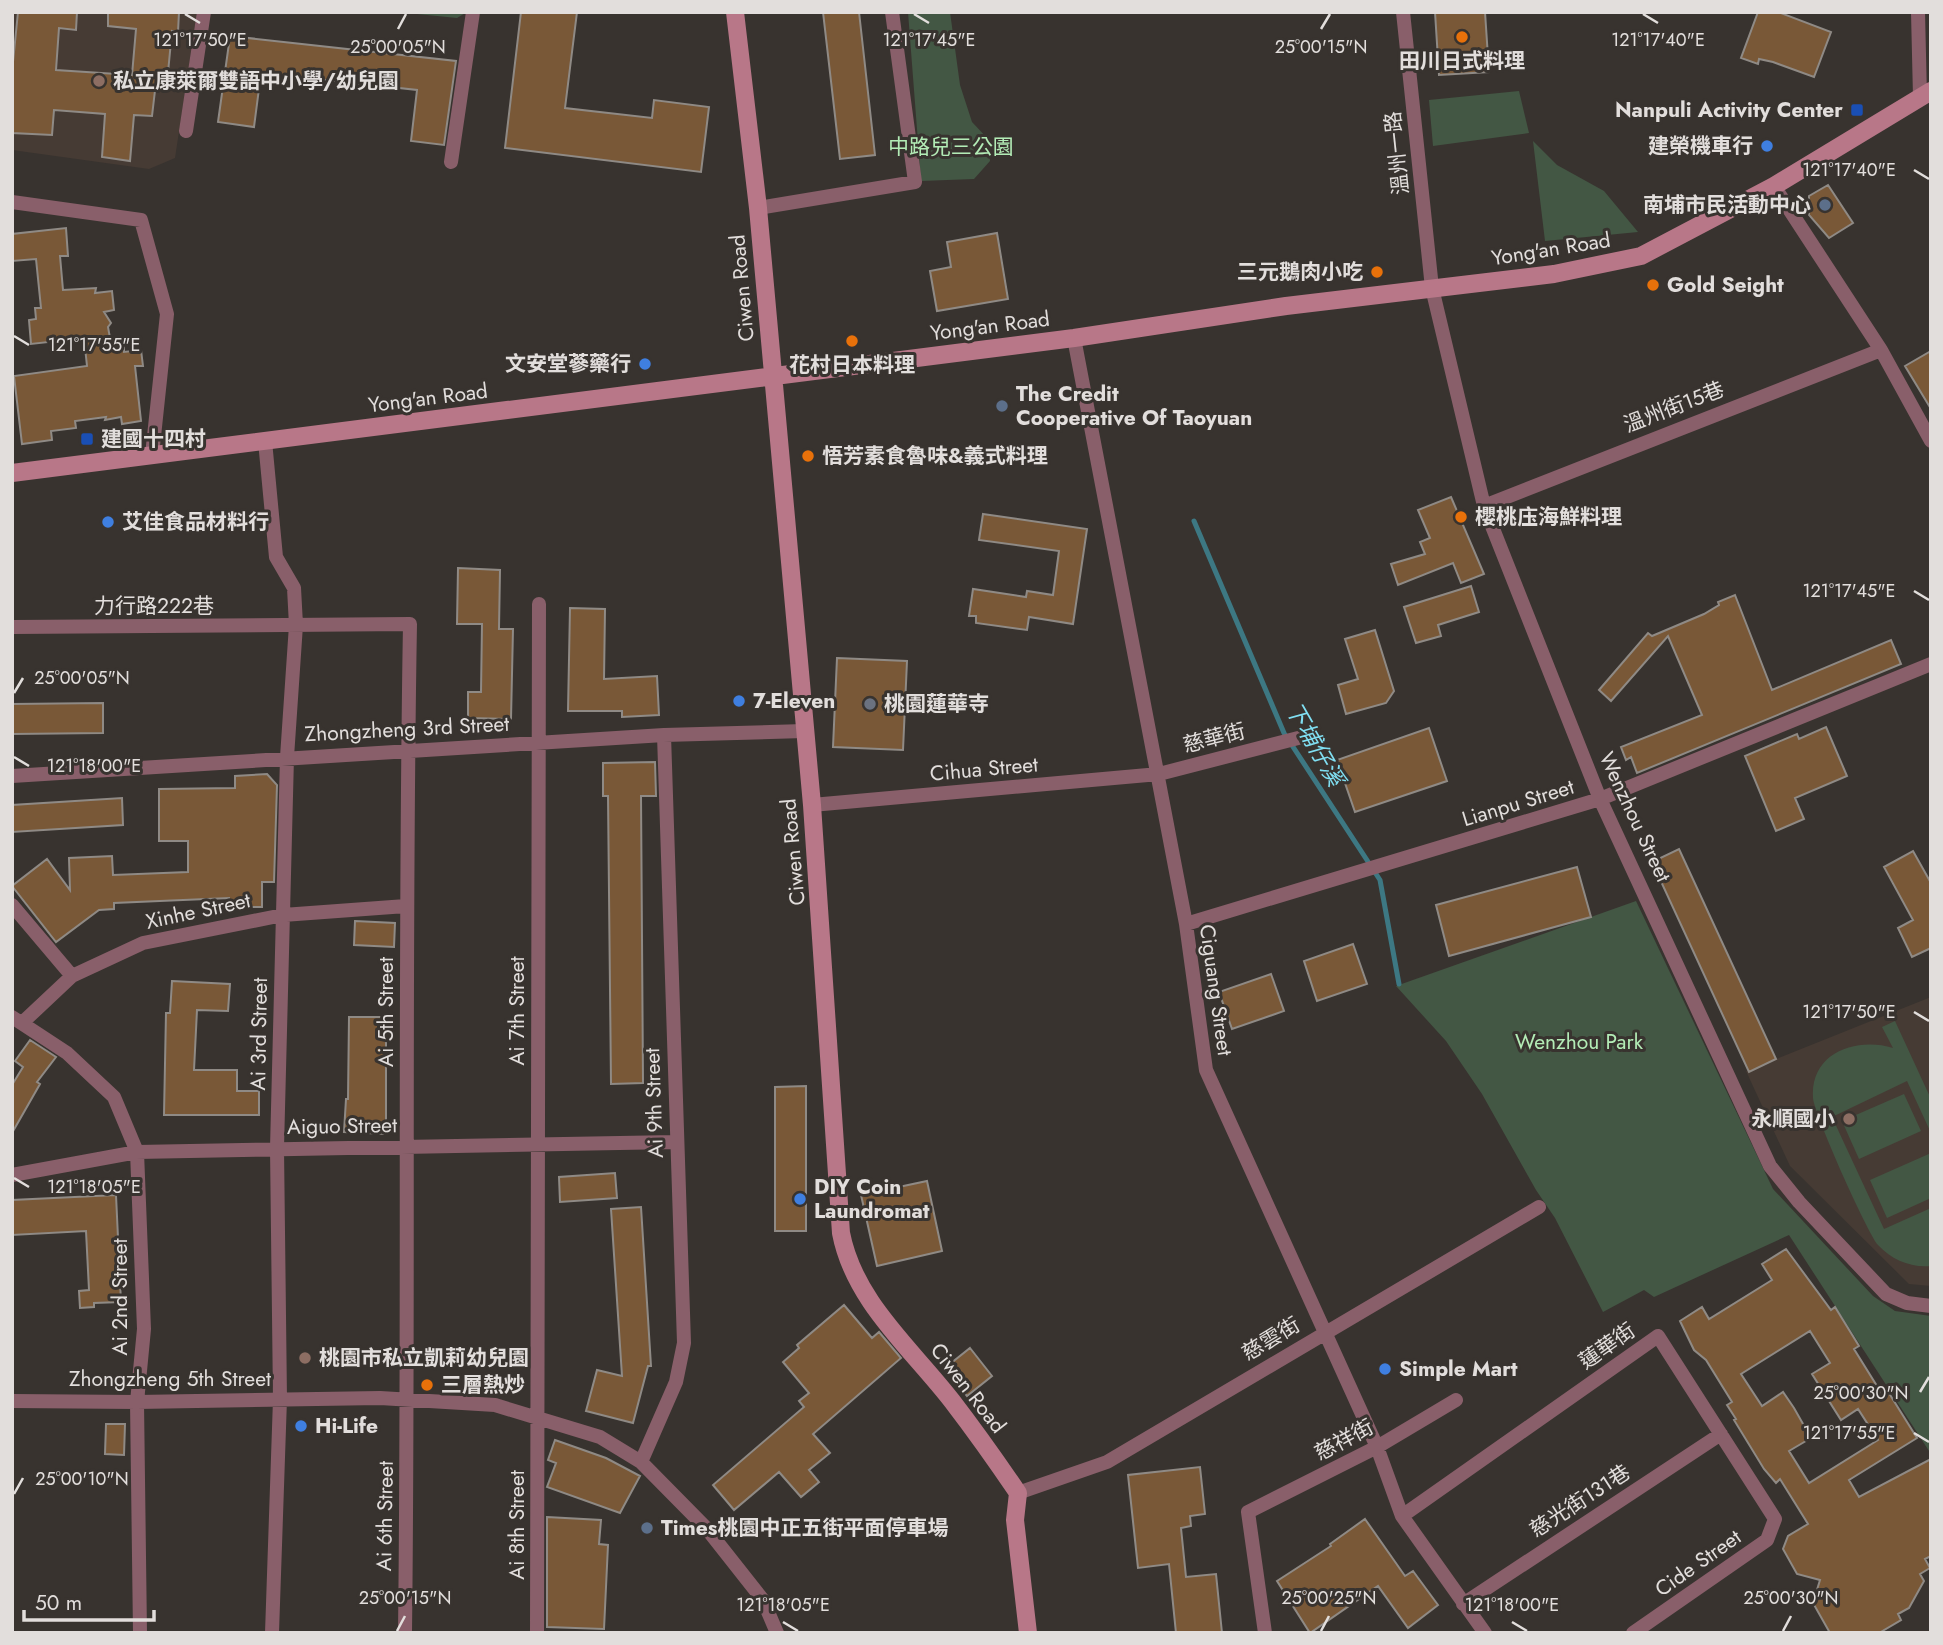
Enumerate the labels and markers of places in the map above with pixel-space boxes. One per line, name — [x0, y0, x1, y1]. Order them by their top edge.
marker: 田川日式料理 — [1454, 29, 1470, 45]
place label: 田川日式料理 — [1399, 46, 1525, 76]
place label: 私立康萊爾雙語中小學/幼兒園 — [113, 66, 399, 96]
marker: 私立康萊爾雙語中小學/幼兒園 — [91, 73, 107, 89]
place label: Nanpuli Activity Center — [1615, 95, 1843, 125]
marker: Nanpuli Activity Center — [1849, 102, 1865, 118]
place label: 建榮機車行 — [1648, 131, 1753, 161]
marker: 建榮機車行 — [1759, 138, 1775, 154]
place label: 南埔市民活動中心 — [1643, 190, 1811, 220]
marker: 南埔市民活動中心 — [1817, 197, 1833, 213]
place label: 三元鵝肉小吃 — [1237, 257, 1363, 287]
marker: 三元鵝肉小吃 — [1369, 264, 1385, 280]
place label: Gold Seight — [1667, 270, 1784, 300]
marker: Gold Seight — [1645, 277, 1661, 293]
marker: 花村日本料理 — [844, 333, 860, 349]
place label: 文安堂蔘藥行 — [505, 349, 631, 379]
place label: 花村日本料理 — [789, 350, 915, 380]
marker: 文安堂蔘藥行 — [637, 356, 653, 372]
place label: The Credit Cooperative Of Taoyuan — [1016, 379, 1252, 433]
marker: The Credit Cooperative Of Taoyuan — [994, 398, 1010, 414]
place label: 建國十四村 — [101, 424, 206, 454]
marker: 建國十四村 — [79, 431, 95, 447]
place label: 悟芳素食魯味&義式料理 — [822, 441, 1048, 471]
marker: 悟芳素食魯味&義式料理 — [800, 448, 816, 464]
place label: 櫻桃庒海鮮料理 — [1475, 502, 1622, 532]
place label: 艾佳食品材料行 — [122, 507, 269, 537]
marker: 櫻桃庒海鮮料理 — [1453, 509, 1469, 525]
marker: 艾佳食品材料行 — [100, 514, 116, 530]
place label: 7-Eleven — [753, 686, 835, 716]
place label: 桃園蓮華寺 — [884, 689, 989, 719]
marker: 7-Eleven — [731, 693, 747, 709]
marker: 桃園蓮華寺 — [862, 696, 878, 712]
place label: 永順國小 — [1751, 1104, 1835, 1134]
marker: 永順國小 — [1841, 1111, 1857, 1127]
place label: DIY Coin Laundromat — [814, 1172, 930, 1226]
marker: DIY Coin Laundromat — [792, 1191, 808, 1207]
place label: 桃園市私立凱莉幼兒園 — [319, 1343, 529, 1373]
marker: 桃園市私立凱莉幼兒園 — [297, 1350, 313, 1366]
place label: Simple Mart — [1399, 1354, 1518, 1384]
marker: Simple Mart — [1377, 1361, 1393, 1377]
place label: 三層熱炒 — [441, 1370, 525, 1400]
marker: 三層熱炒 — [419, 1377, 435, 1393]
place label: Hi-Life — [315, 1411, 378, 1441]
marker: Hi-Life — [293, 1418, 309, 1434]
place label: Times桃園中正五街平面停車場 — [661, 1513, 948, 1543]
marker: Times桃園中正五街平面停車場 — [639, 1520, 655, 1536]

